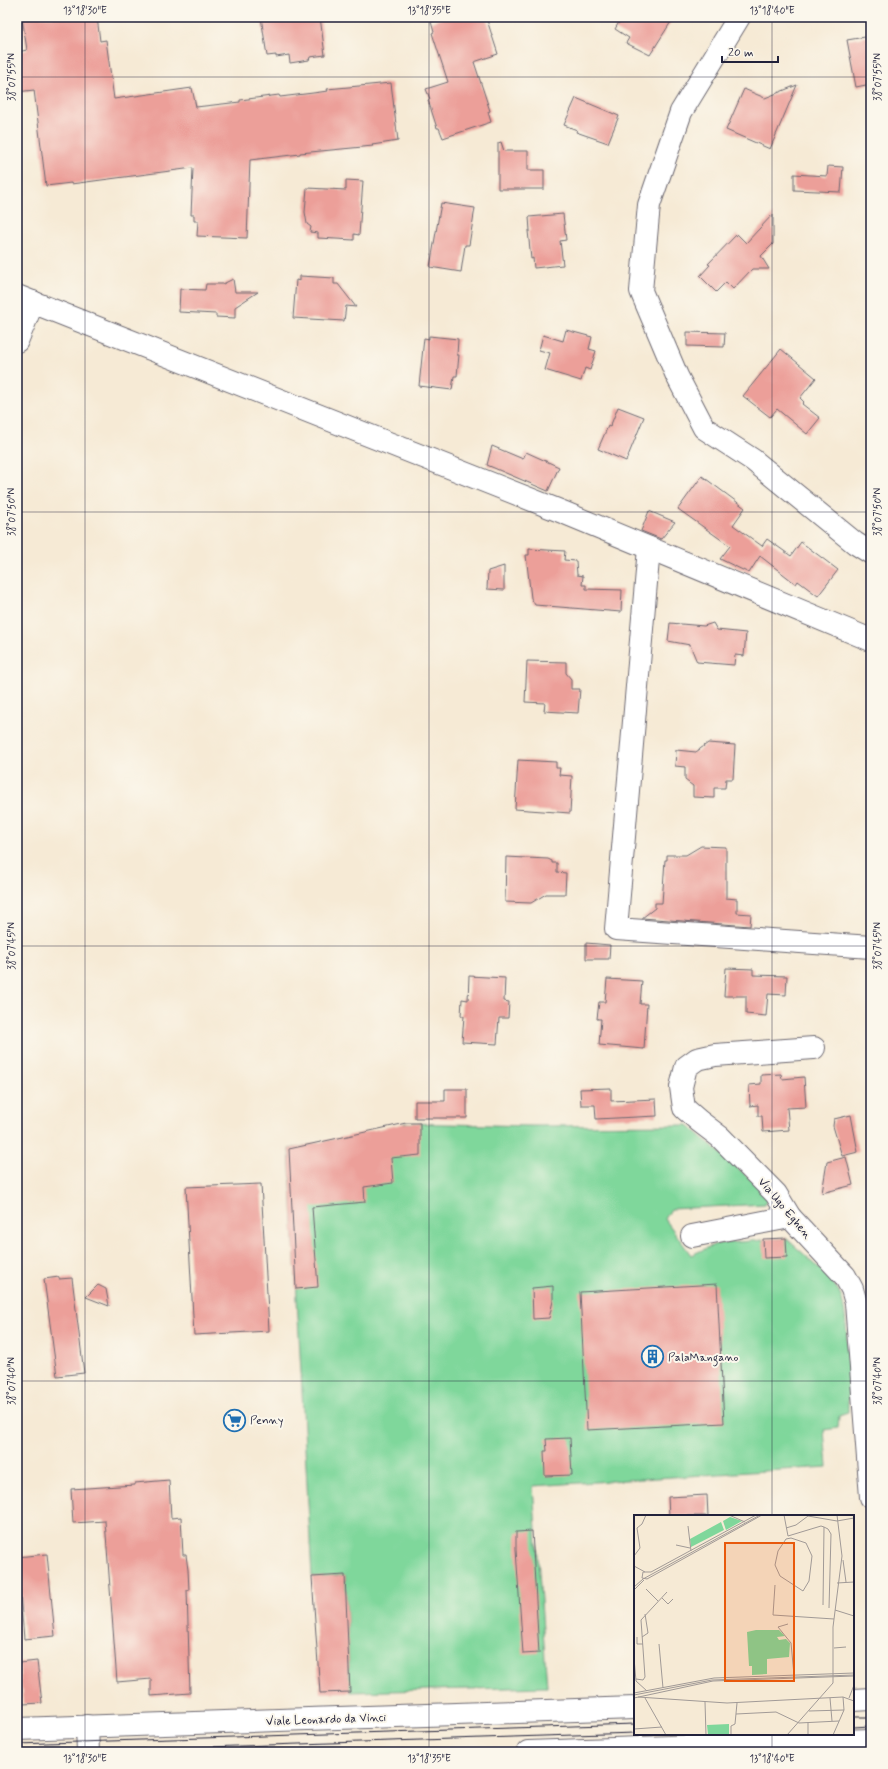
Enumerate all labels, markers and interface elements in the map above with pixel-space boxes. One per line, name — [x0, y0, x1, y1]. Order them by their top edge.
text: 13°18'30"E — [63, 4, 107, 18]
text: 13°18'35"E — [407, 4, 451, 18]
text: 13°18'40"E — [749, 4, 795, 18]
scale bar — [722, 38, 778, 64]
text: 20 m — [728, 45, 754, 61]
text: 38°07'55"N — [5, 53, 19, 101]
text: 38°07'55"N — [871, 53, 885, 101]
text: 38°07'50"N — [5, 488, 19, 536]
text: 38°07'50"N — [871, 488, 885, 536]
text: 38°07'45"N — [5, 922, 19, 970]
text: 38°07'45"N — [871, 922, 885, 970]
street label: Via Ugo Eghen — [754, 1175, 815, 1243]
building icon: PalaMangano — [639, 1344, 665, 1370]
place label: PalaMangano — [668, 1350, 739, 1367]
text: 38°07'40"N — [5, 1357, 19, 1405]
text: 38°07'40"N — [871, 1357, 885, 1405]
supermarket icon: Penny — [221, 1407, 247, 1433]
place label: Penny — [250, 1413, 284, 1429]
inset map — [634, 1515, 854, 1735]
street label: Viale Leonardo da Vinci — [266, 1710, 387, 1730]
text: 13°18'30"E — [63, 1752, 107, 1766]
text: 13°18'35"E — [407, 1752, 451, 1766]
text: 13°18'40"E — [749, 1752, 795, 1766]

